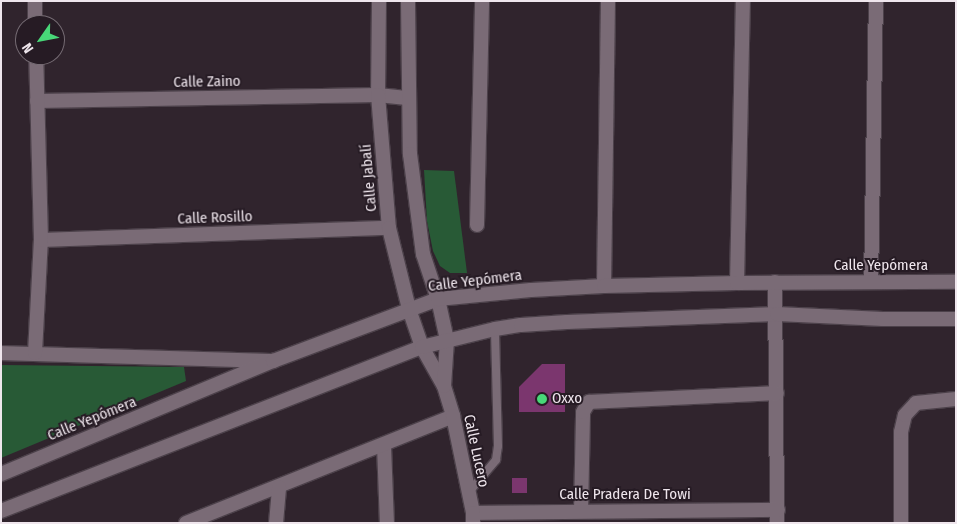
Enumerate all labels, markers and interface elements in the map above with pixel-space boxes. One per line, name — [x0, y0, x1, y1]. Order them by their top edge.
north arrow — [15, 15, 65, 65]
text: N — [18, 40, 37, 56]
street label: Calle Zaino — [173, 72, 241, 92]
street label: Calle Jabalí — [357, 144, 381, 212]
street label: Calle Rosillo — [177, 208, 253, 228]
street label: Calle Yepómera — [834, 257, 928, 275]
street label: Calle Yepómera — [427, 266, 523, 296]
place label: Oxxo — [552, 390, 582, 408]
street label: Calle Yepómera — [45, 393, 139, 445]
marker: Oxxo — [536, 393, 548, 405]
street label: Calle Lucero — [460, 413, 492, 489]
street label: Calle Pradera De Towi — [559, 486, 691, 504]

